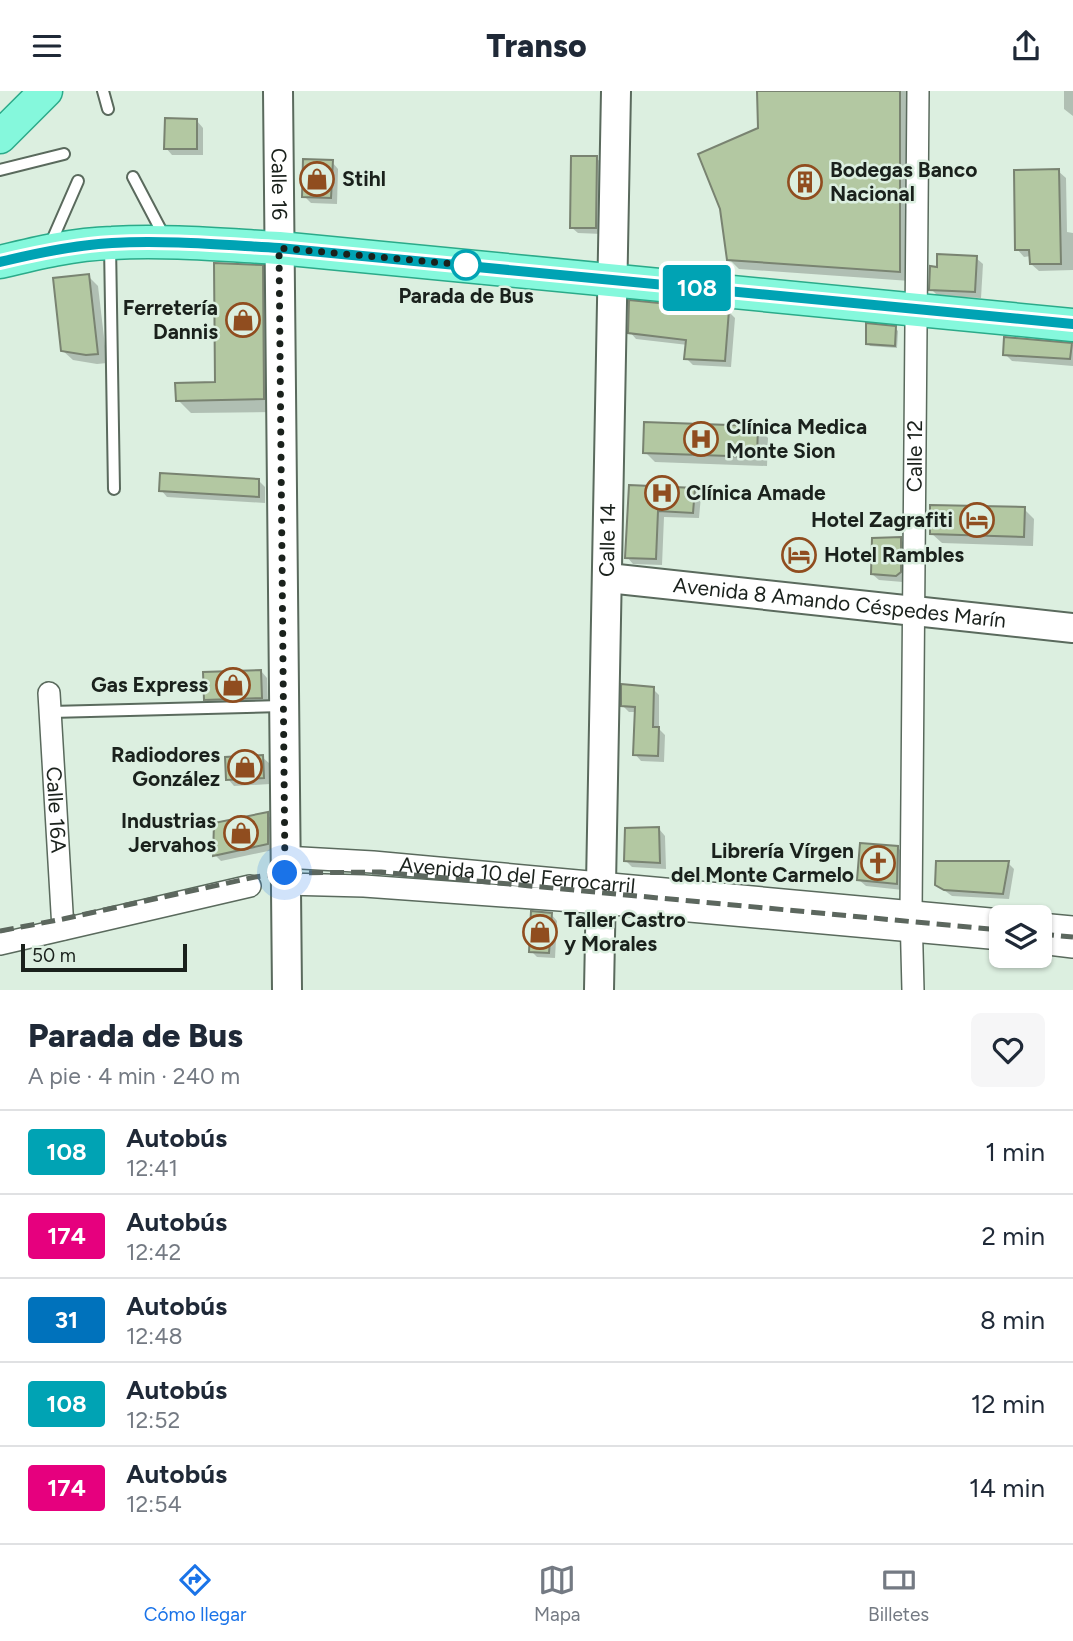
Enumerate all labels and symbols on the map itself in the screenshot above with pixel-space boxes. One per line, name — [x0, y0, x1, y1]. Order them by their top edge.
street label: Calle 16 — [267, 148, 292, 220]
place label: Bodegas Banco Nacional — [830, 157, 977, 206]
shop icon: Stihl — [298, 160, 336, 198]
building icon: Bodegas Banco Nacional — [786, 163, 824, 201]
place label: Stihl — [342, 166, 386, 191]
marker: Parada de Bus — [451, 250, 481, 280]
line badge: 108 — [657, 265, 737, 311]
place label: Parada de Bus — [398, 283, 534, 308]
place label: Ferretería Dannis — [123, 295, 218, 344]
shop icon: Ferretería Dannis — [224, 301, 262, 339]
place label: Clínica Medica Monte Sion — [726, 414, 867, 463]
hospital icon: Clínica Medica Monte Sion — [682, 420, 720, 458]
street label: Calle 12 — [902, 420, 927, 492]
hospital icon: Clínica Amade — [643, 474, 681, 512]
place label: Clínica Amade — [686, 480, 826, 505]
hotel icon: Hotel Zagrafiti — [958, 501, 996, 539]
street label: Calle 14 — [594, 503, 620, 577]
place label: Hotel Zagrafiti — [811, 507, 953, 532]
hotel icon: Hotel Rambles — [780, 536, 818, 574]
place label: Hotel Rambles — [824, 542, 964, 567]
street label: Avenida 8 Amando Céspedes Marín — [672, 572, 1007, 633]
shop icon: Gas Express — [214, 666, 252, 704]
place label: Gas Express — [91, 672, 208, 697]
place label: Radiodores González — [111, 742, 220, 791]
shop icon: Radiodores González — [226, 748, 264, 786]
street label: Calle 16A — [41, 766, 71, 854]
place label: Industrias Jervahos — [121, 808, 216, 857]
shop icon: Industrias Jervahos — [222, 814, 260, 852]
place label: Librería Vírgen del Monte Carmelo — [671, 838, 854, 887]
church icon: Librería Vírgen del Monte Carmelo — [859, 844, 897, 882]
street label: Avenida 10 del Ferrocarril — [398, 851, 636, 898]
your location — [267, 855, 302, 890]
place label: Taller Castro y Morales — [564, 907, 686, 956]
shop icon: Taller Castro y Morales — [521, 913, 559, 951]
scale bar — [21, 941, 187, 973]

